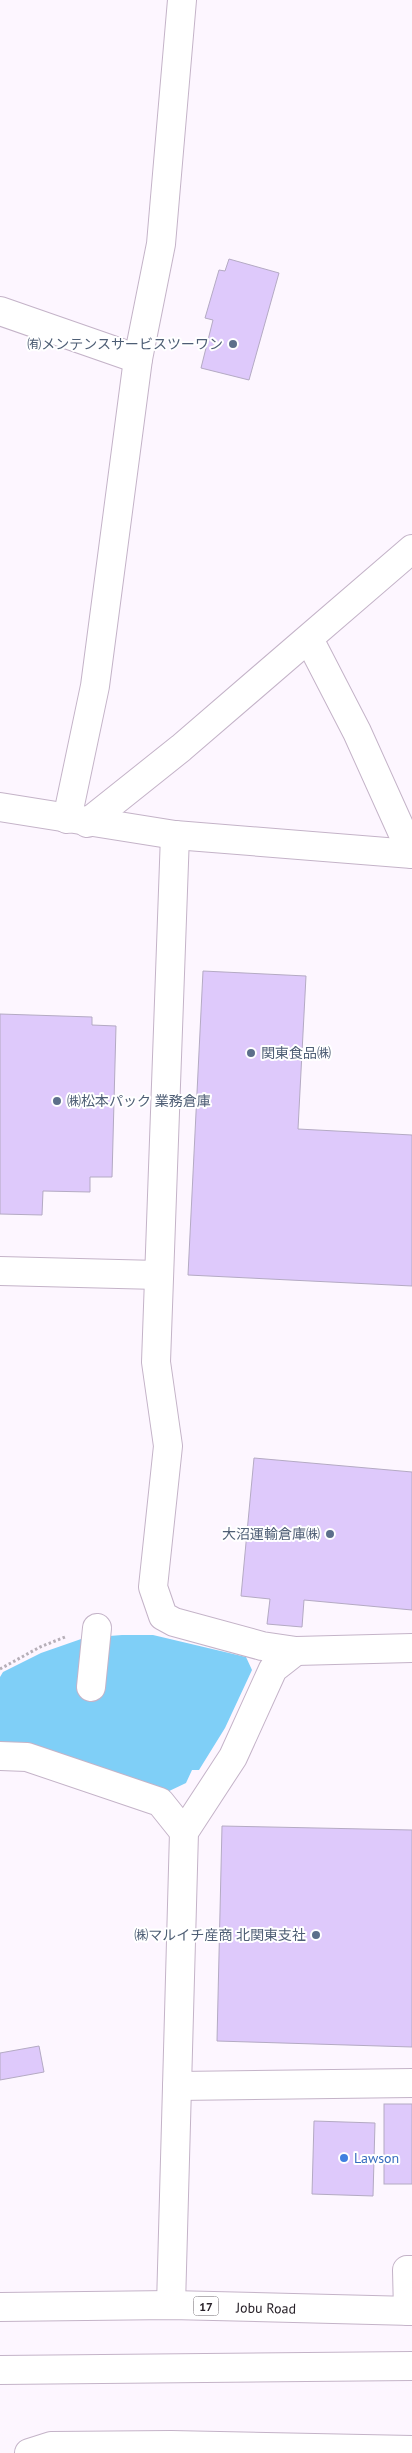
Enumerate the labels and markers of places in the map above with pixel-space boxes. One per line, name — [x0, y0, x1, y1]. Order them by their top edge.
place label: ㈲メンテンスサービスツーワン — [27, 335, 223, 353]
marker: ㈲メンテンスサービスツーワン — [227, 338, 239, 350]
place label: 関東食品㈱ — [261, 1044, 331, 1062]
marker: 関東食品㈱ — [245, 1047, 257, 1059]
place label: ㈱松本パック 業務倉庫 — [67, 1092, 211, 1110]
marker: ㈱松本パック 業務倉庫 — [51, 1095, 63, 1107]
place label: 大沼運輸倉庫㈱ — [222, 1525, 320, 1543]
marker: 大沼運輸倉庫㈱ — [324, 1528, 336, 1540]
place label: ㈱マルイチ産商 北関東支社 — [134, 1926, 306, 1944]
marker: ㈱マルイチ産商 北関東支社 — [310, 1929, 322, 1941]
place label: Lawson — [354, 2149, 399, 2167]
marker: Lawson — [338, 2152, 350, 2164]

